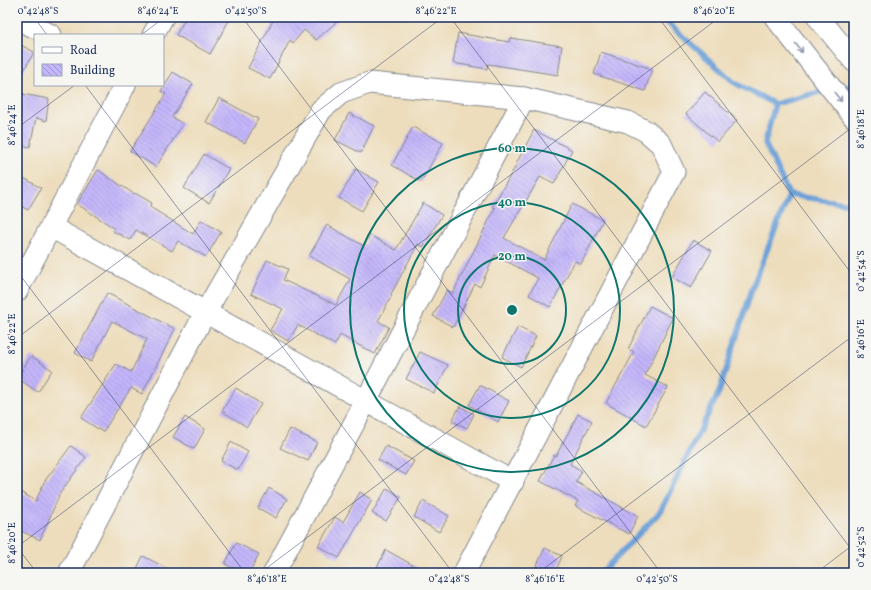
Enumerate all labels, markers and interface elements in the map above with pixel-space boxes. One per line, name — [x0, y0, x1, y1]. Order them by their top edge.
text: 0°42'48"S — [18, 4, 58, 18]
text: 8°46'24"E — [137, 4, 179, 18]
text: 0°42'50"S — [225, 4, 267, 18]
text: 8°46'22"E — [416, 4, 456, 18]
text: 8°46'20"E — [693, 4, 735, 18]
legend — [34, 34, 164, 86]
one-way arrow — [794, 42, 803, 53]
text: Road — [70, 43, 97, 59]
text: Building — [70, 63, 115, 79]
one-way arrow — [833, 92, 842, 103]
text: 8°46'24"E — [5, 104, 19, 146]
text: 8°46'18"E — [854, 109, 868, 149]
text: 60 m — [498, 141, 526, 157]
text: 40 m — [498, 195, 527, 211]
text: 20 m — [498, 249, 526, 265]
text: 0°42'54"S — [854, 250, 868, 292]
centre of rings — [505, 303, 519, 317]
text: 8°46'22"E — [5, 314, 19, 354]
text: 8°46'16"E — [854, 319, 868, 359]
text: 8°46'20"E — [5, 522, 19, 564]
text: 0°42'52"S — [854, 527, 868, 567]
text: 8°46'18"E — [247, 572, 287, 586]
text: 0°42'48"S — [429, 572, 469, 586]
text: 8°46'16"E — [525, 572, 565, 586]
text: 0°42'50"S — [636, 572, 678, 586]

